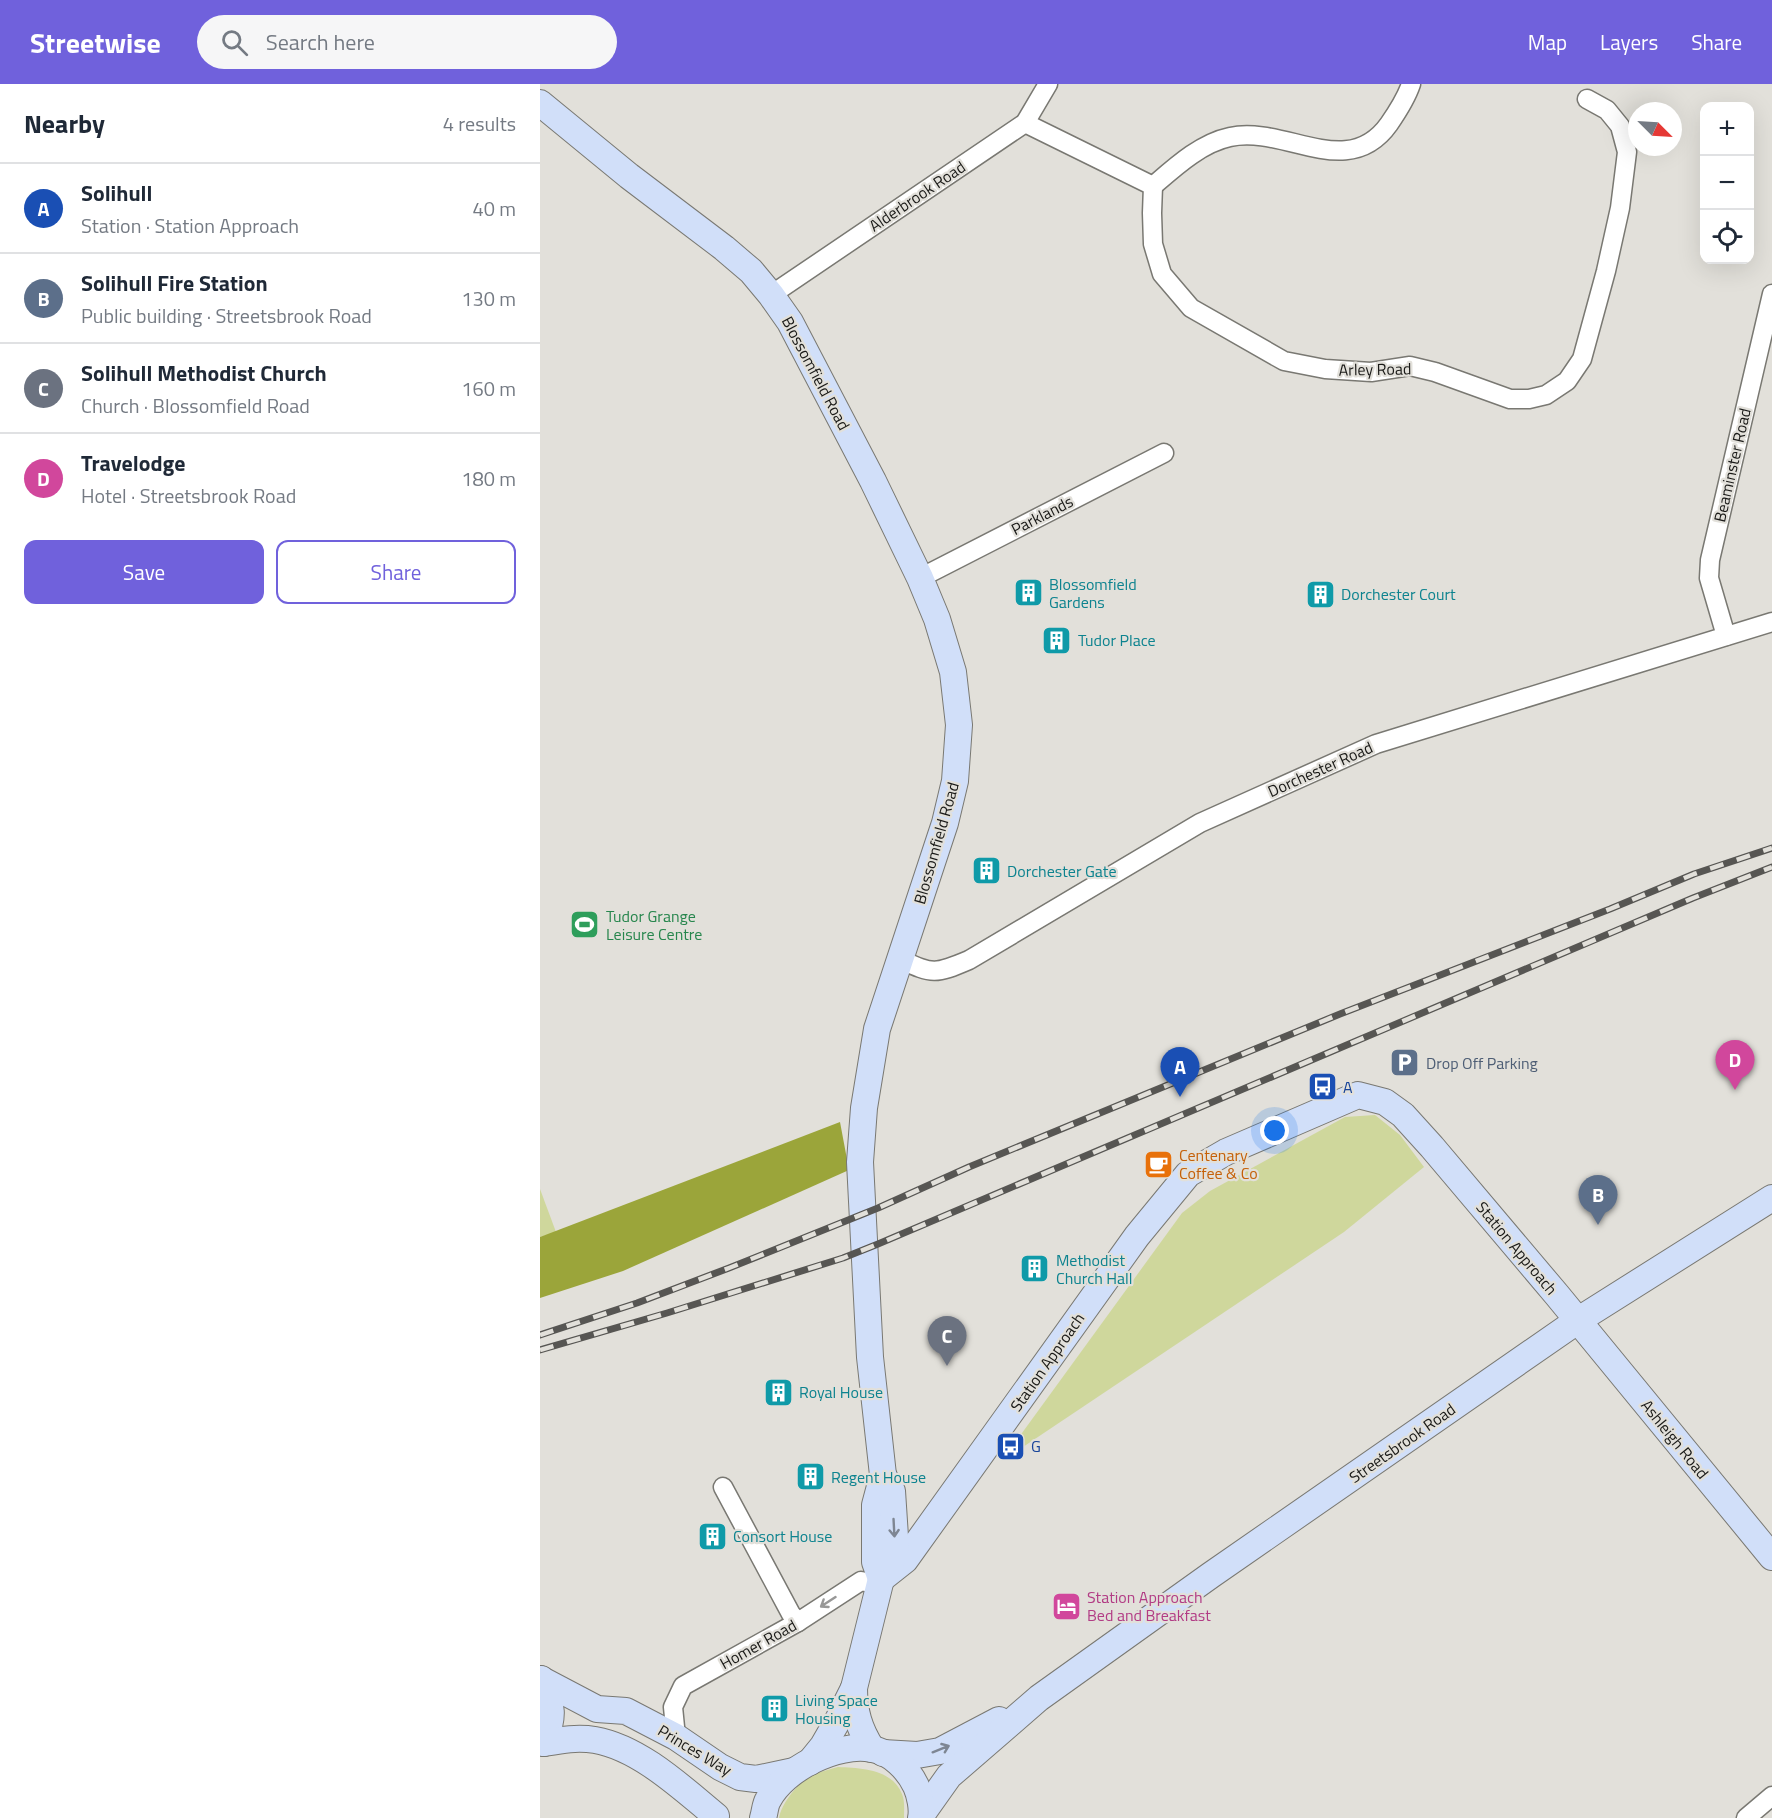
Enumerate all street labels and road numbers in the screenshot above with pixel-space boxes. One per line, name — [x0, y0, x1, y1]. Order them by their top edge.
street label: Alderbrook Road — [864, 155, 970, 237]
street label: Blossomfield Road — [776, 312, 856, 434]
street label: Arley Road — [1338, 356, 1412, 382]
street label: Beaminster Road — [1707, 406, 1757, 524]
street label: Parklands — [1007, 489, 1077, 541]
street label: Dorchester Road — [1264, 735, 1376, 803]
street label: Blossomfield Road — [907, 779, 965, 907]
street label: Station Approach — [1471, 1196, 1563, 1300]
street label: Station Approach — [1004, 1308, 1090, 1416]
street label: Ashleigh Road — [1636, 1394, 1714, 1484]
street label: Streetsbrook Road — [1344, 1397, 1460, 1489]
street label: Homer Road — [715, 1613, 801, 1675]
street label: Princes Way — [653, 1718, 737, 1782]

